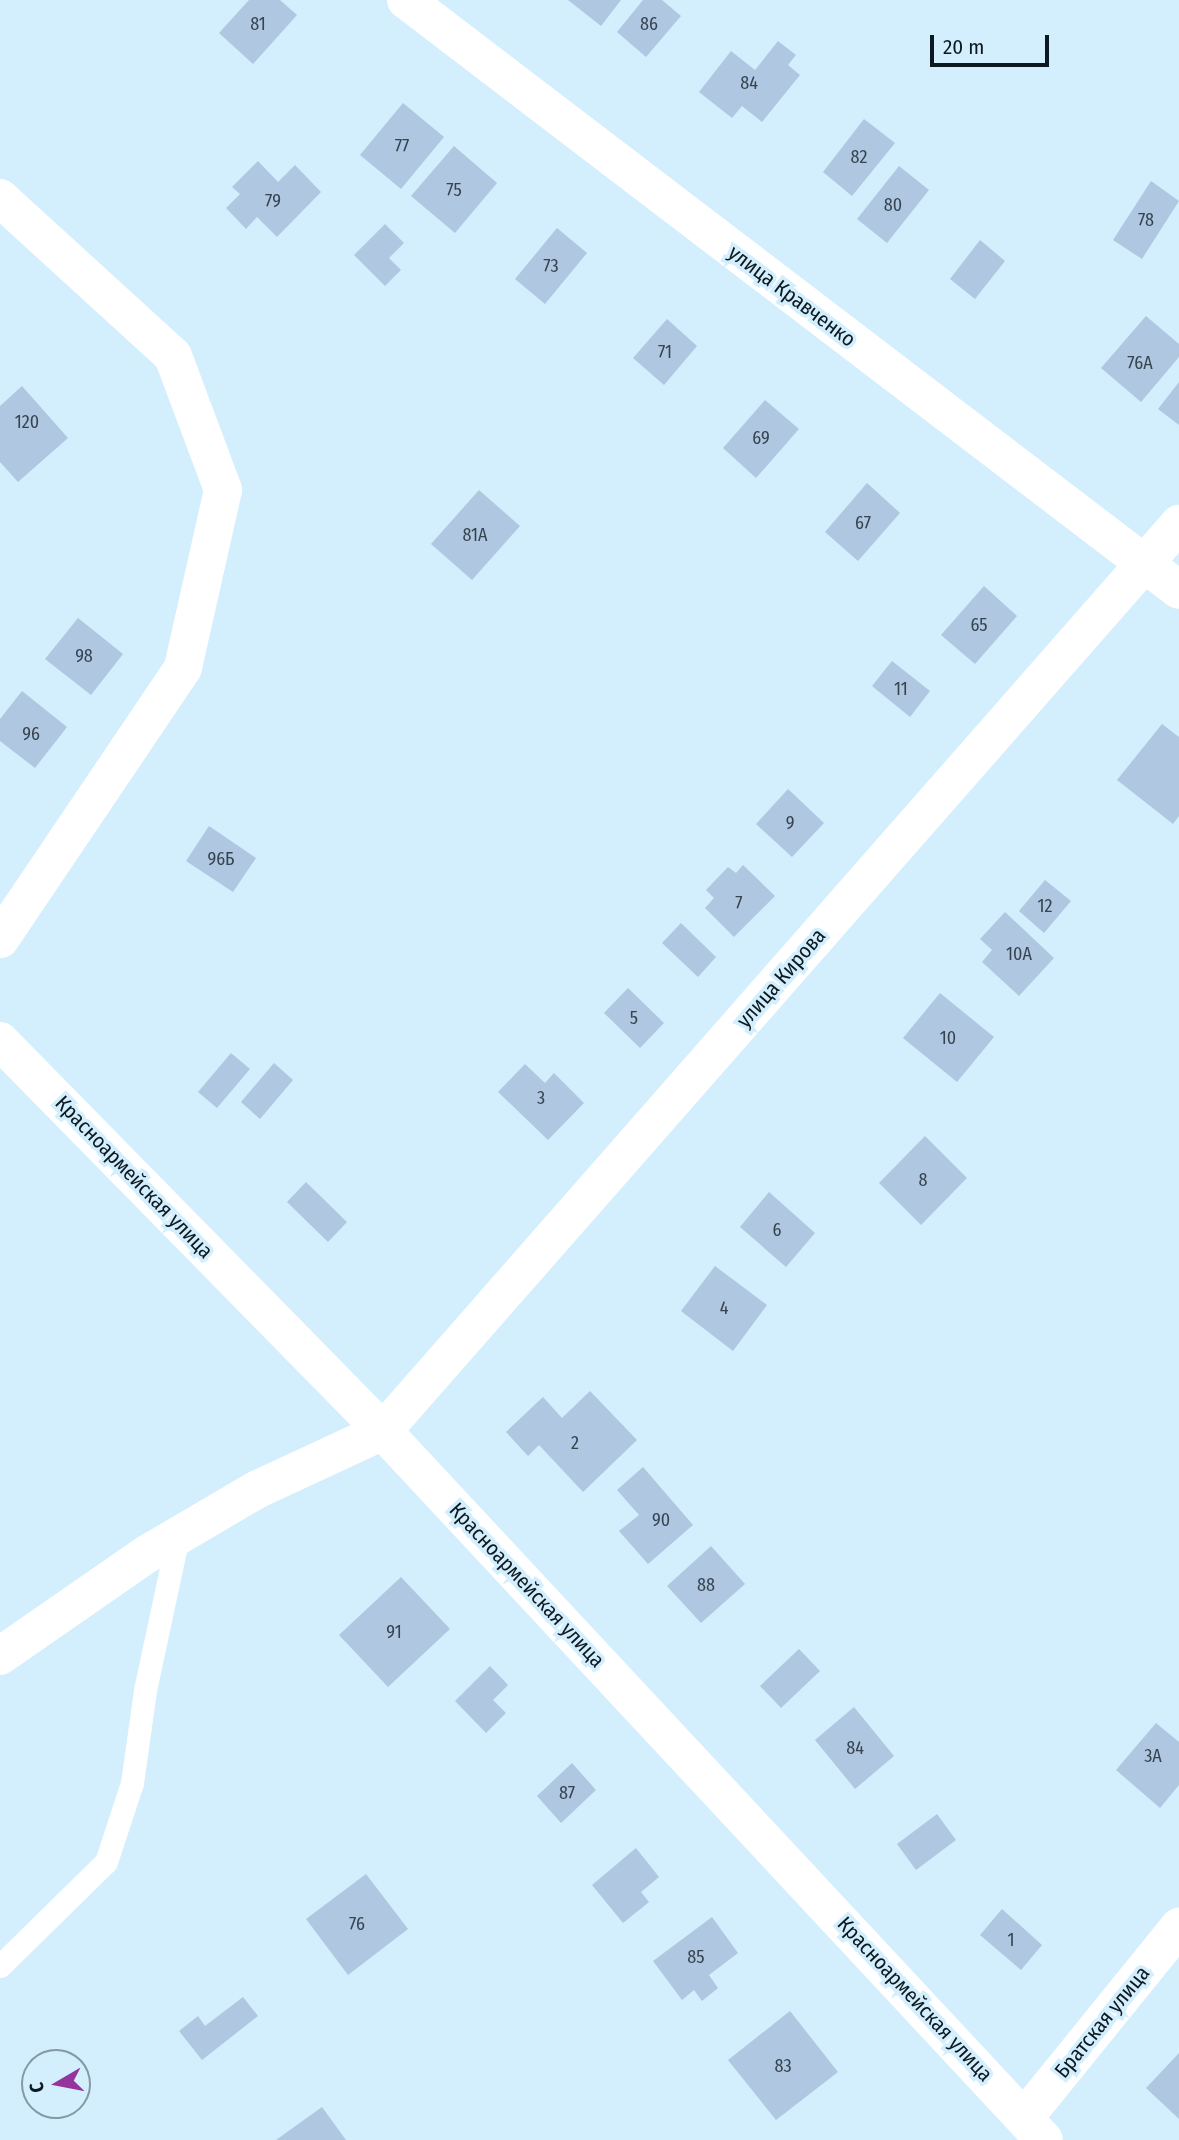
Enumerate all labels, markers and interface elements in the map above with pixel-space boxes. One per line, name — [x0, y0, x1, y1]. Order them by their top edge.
house number: 81 — [250, 13, 266, 35]
house number: 86 — [640, 13, 658, 35]
scale bar — [934, 21, 1053, 65]
text: 20 m — [943, 34, 984, 60]
house number: 84 — [740, 72, 758, 94]
house number: 77 — [395, 135, 409, 157]
house number: 82 — [851, 146, 867, 168]
house number: 75 — [446, 179, 462, 201]
house number: 79 — [265, 190, 281, 212]
house number: 80 — [884, 194, 902, 216]
house number: 78 — [1138, 209, 1154, 231]
street label: улица Кравченко — [723, 240, 861, 352]
house number: 73 — [543, 255, 559, 277]
house number: 71 — [658, 341, 672, 363]
house number: 76А — [1127, 352, 1153, 374]
house number: 120 — [15, 411, 39, 433]
house number: 69 — [752, 427, 770, 449]
house number: 67 — [855, 512, 871, 534]
house number: 81А — [462, 524, 488, 546]
house number: 65 — [970, 614, 988, 636]
house number: 98 — [75, 645, 93, 667]
house number: 11 — [894, 678, 908, 700]
house number: 96 — [22, 723, 40, 745]
house number: 9 — [786, 812, 794, 834]
house number: 96Б — [207, 848, 235, 870]
house number: 7 — [735, 892, 743, 914]
house number: 12 — [1038, 895, 1052, 917]
street label: улица Кирова — [731, 923, 831, 1033]
house number: 10А — [1006, 943, 1032, 965]
house number: 5 — [630, 1007, 638, 1029]
house number: 10 — [940, 1027, 956, 1049]
house number: 3 — [537, 1087, 545, 1109]
street label: Красноармейская улица — [50, 1090, 218, 1264]
house number: 8 — [919, 1169, 927, 1191]
house number: 6 — [773, 1219, 781, 1241]
house number: 4 — [720, 1297, 728, 1319]
house number: 2 — [571, 1432, 579, 1454]
street label: Красноармейская улица — [444, 1497, 610, 1673]
house number: 90 — [652, 1509, 670, 1531]
house number: 88 — [697, 1574, 715, 1596]
house number: 91 — [386, 1621, 402, 1643]
house number: 84 — [846, 1737, 864, 1759]
house number: 3А — [1144, 1745, 1162, 1767]
house number: 87 — [559, 1782, 575, 1804]
street label: Красноармейская улица — [832, 1911, 998, 2087]
house number: 76 — [349, 1913, 365, 1935]
house number: 1 — [1007, 1929, 1015, 1951]
house number: 85 — [687, 1946, 705, 1968]
street label: Братская улица — [1049, 1961, 1155, 2083]
north arrow — [21, 2049, 91, 2119]
house number: 83 — [774, 2055, 792, 2077]
text: С — [25, 2080, 49, 2094]

